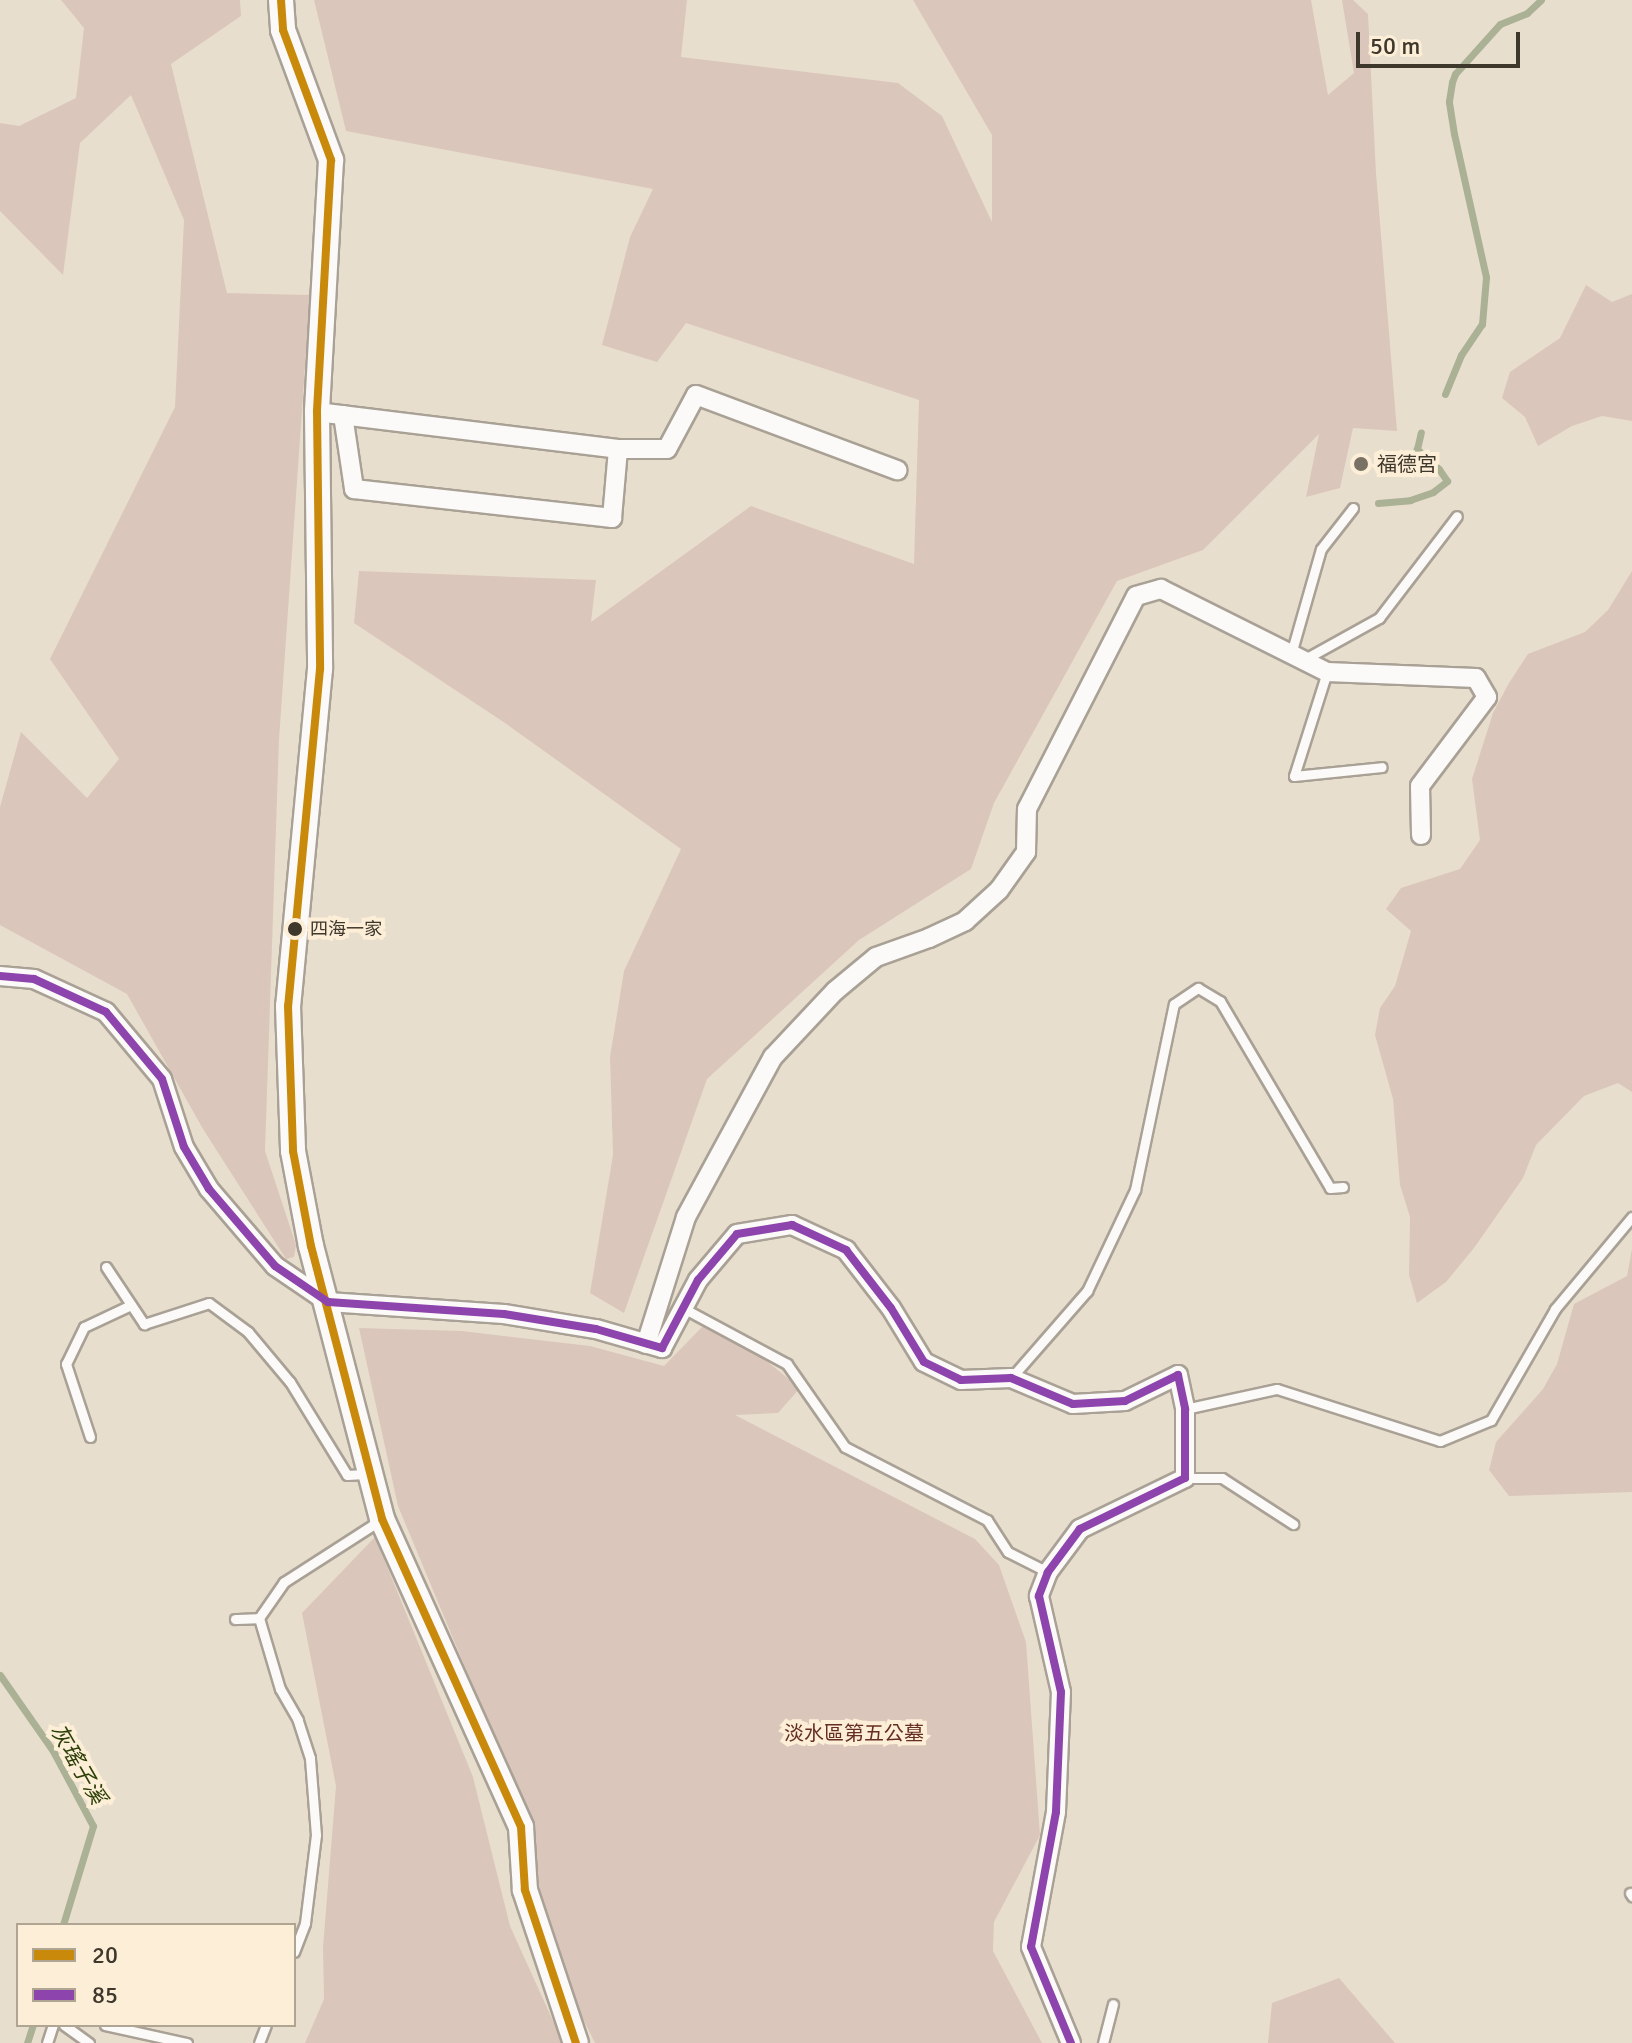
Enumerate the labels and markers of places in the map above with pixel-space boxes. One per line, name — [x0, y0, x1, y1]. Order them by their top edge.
place label: 福德宮 — [1377, 452, 1437, 476]
marker: 福德宮 — [1352, 455, 1370, 473]
place label: 四海一家 — [310, 918, 382, 940]
marker: 四海一家 — [287, 921, 303, 937]

